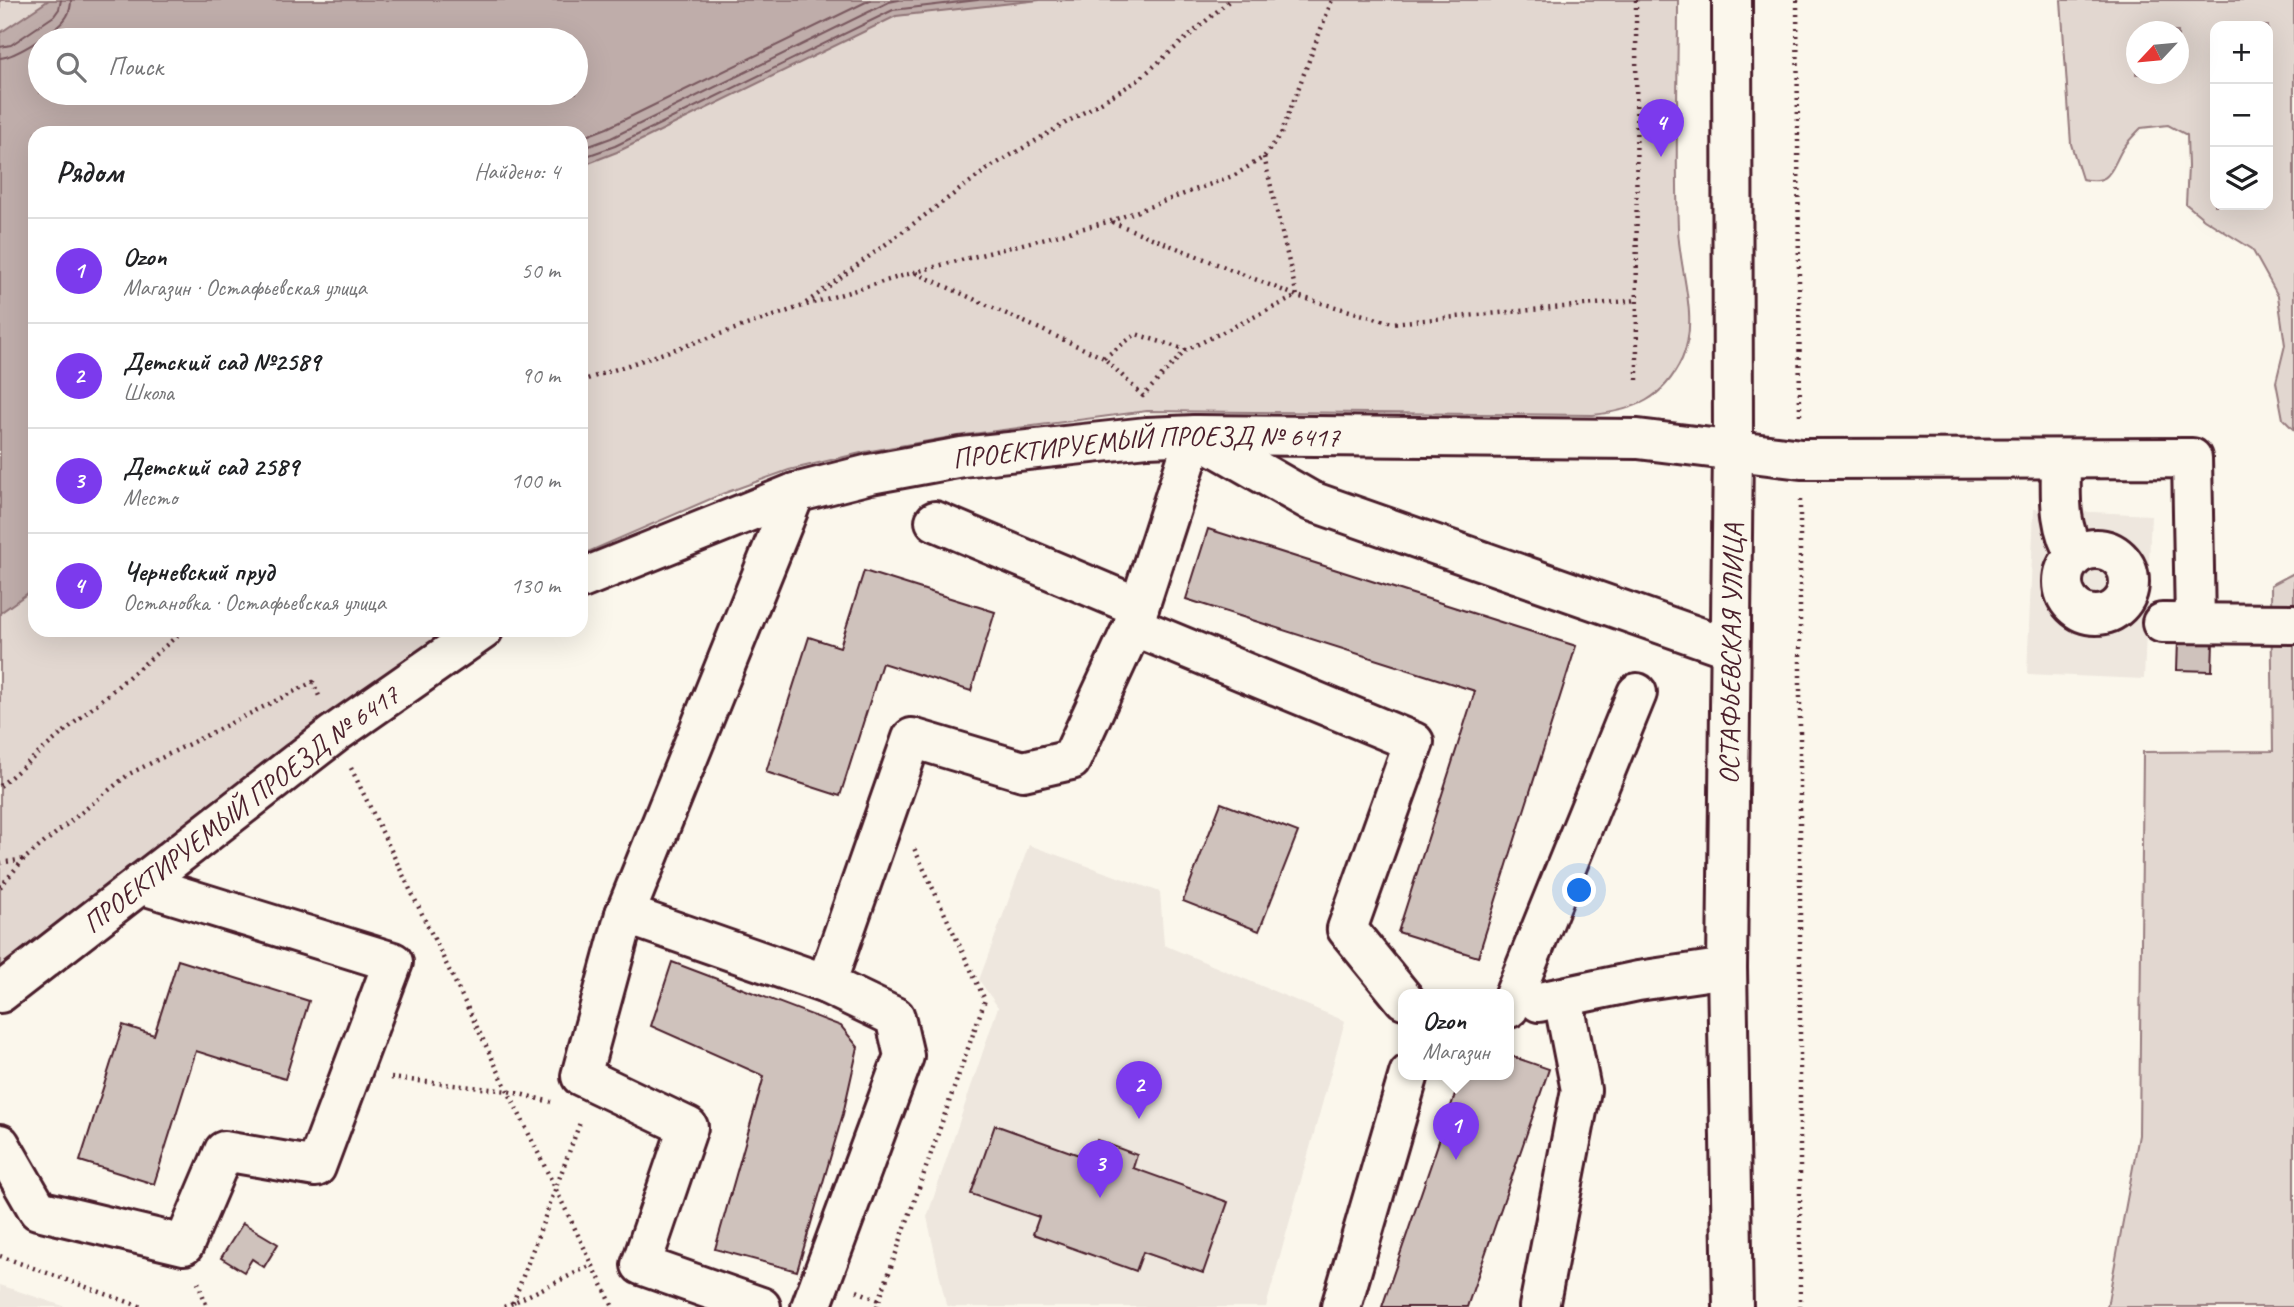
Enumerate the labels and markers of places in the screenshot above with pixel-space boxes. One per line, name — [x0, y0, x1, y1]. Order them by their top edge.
pin: 4 — [1638, 99, 1684, 157]
pin: 2 — [1116, 1061, 1162, 1119]
pin: 1 — [1433, 1102, 1479, 1160]
pin: 3 — [1077, 1140, 1123, 1198]

